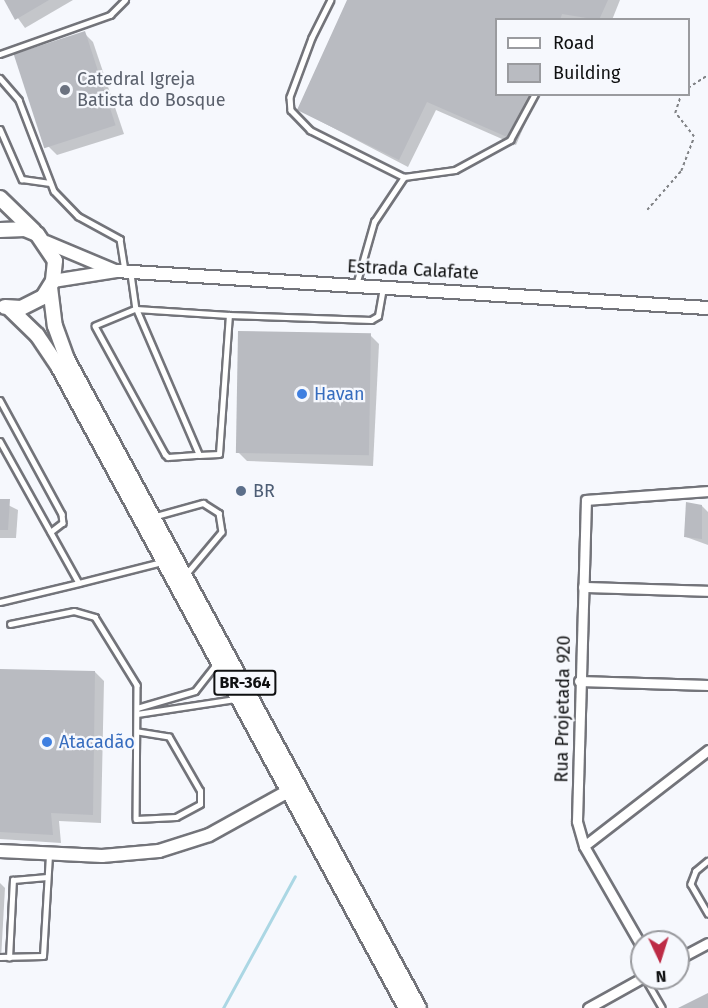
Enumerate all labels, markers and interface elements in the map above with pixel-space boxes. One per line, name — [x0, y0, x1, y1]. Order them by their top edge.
legend — [495, 18, 690, 96]
text: Road — [553, 32, 595, 54]
text: Building — [553, 62, 620, 84]
place label: Catedral Igreja Batista do Bosque — [77, 69, 226, 112]
marker: Catedral Igreja Batista do Bosque — [58, 83, 72, 97]
street label: Estrada Calafate — [347, 256, 479, 284]
place label: Havan — [314, 383, 365, 405]
marker: Havan — [295, 387, 309, 401]
place label: BR — [253, 480, 275, 502]
marker: BR — [234, 484, 248, 498]
street label: Rua Projetada 920 — [551, 635, 575, 783]
road number: BR-364 — [212, 670, 278, 696]
place label: Atacadão — [59, 731, 135, 753]
marker: Atacadão — [40, 735, 54, 749]
north arrow — [630, 930, 690, 990]
text: N — [655, 967, 667, 986]

